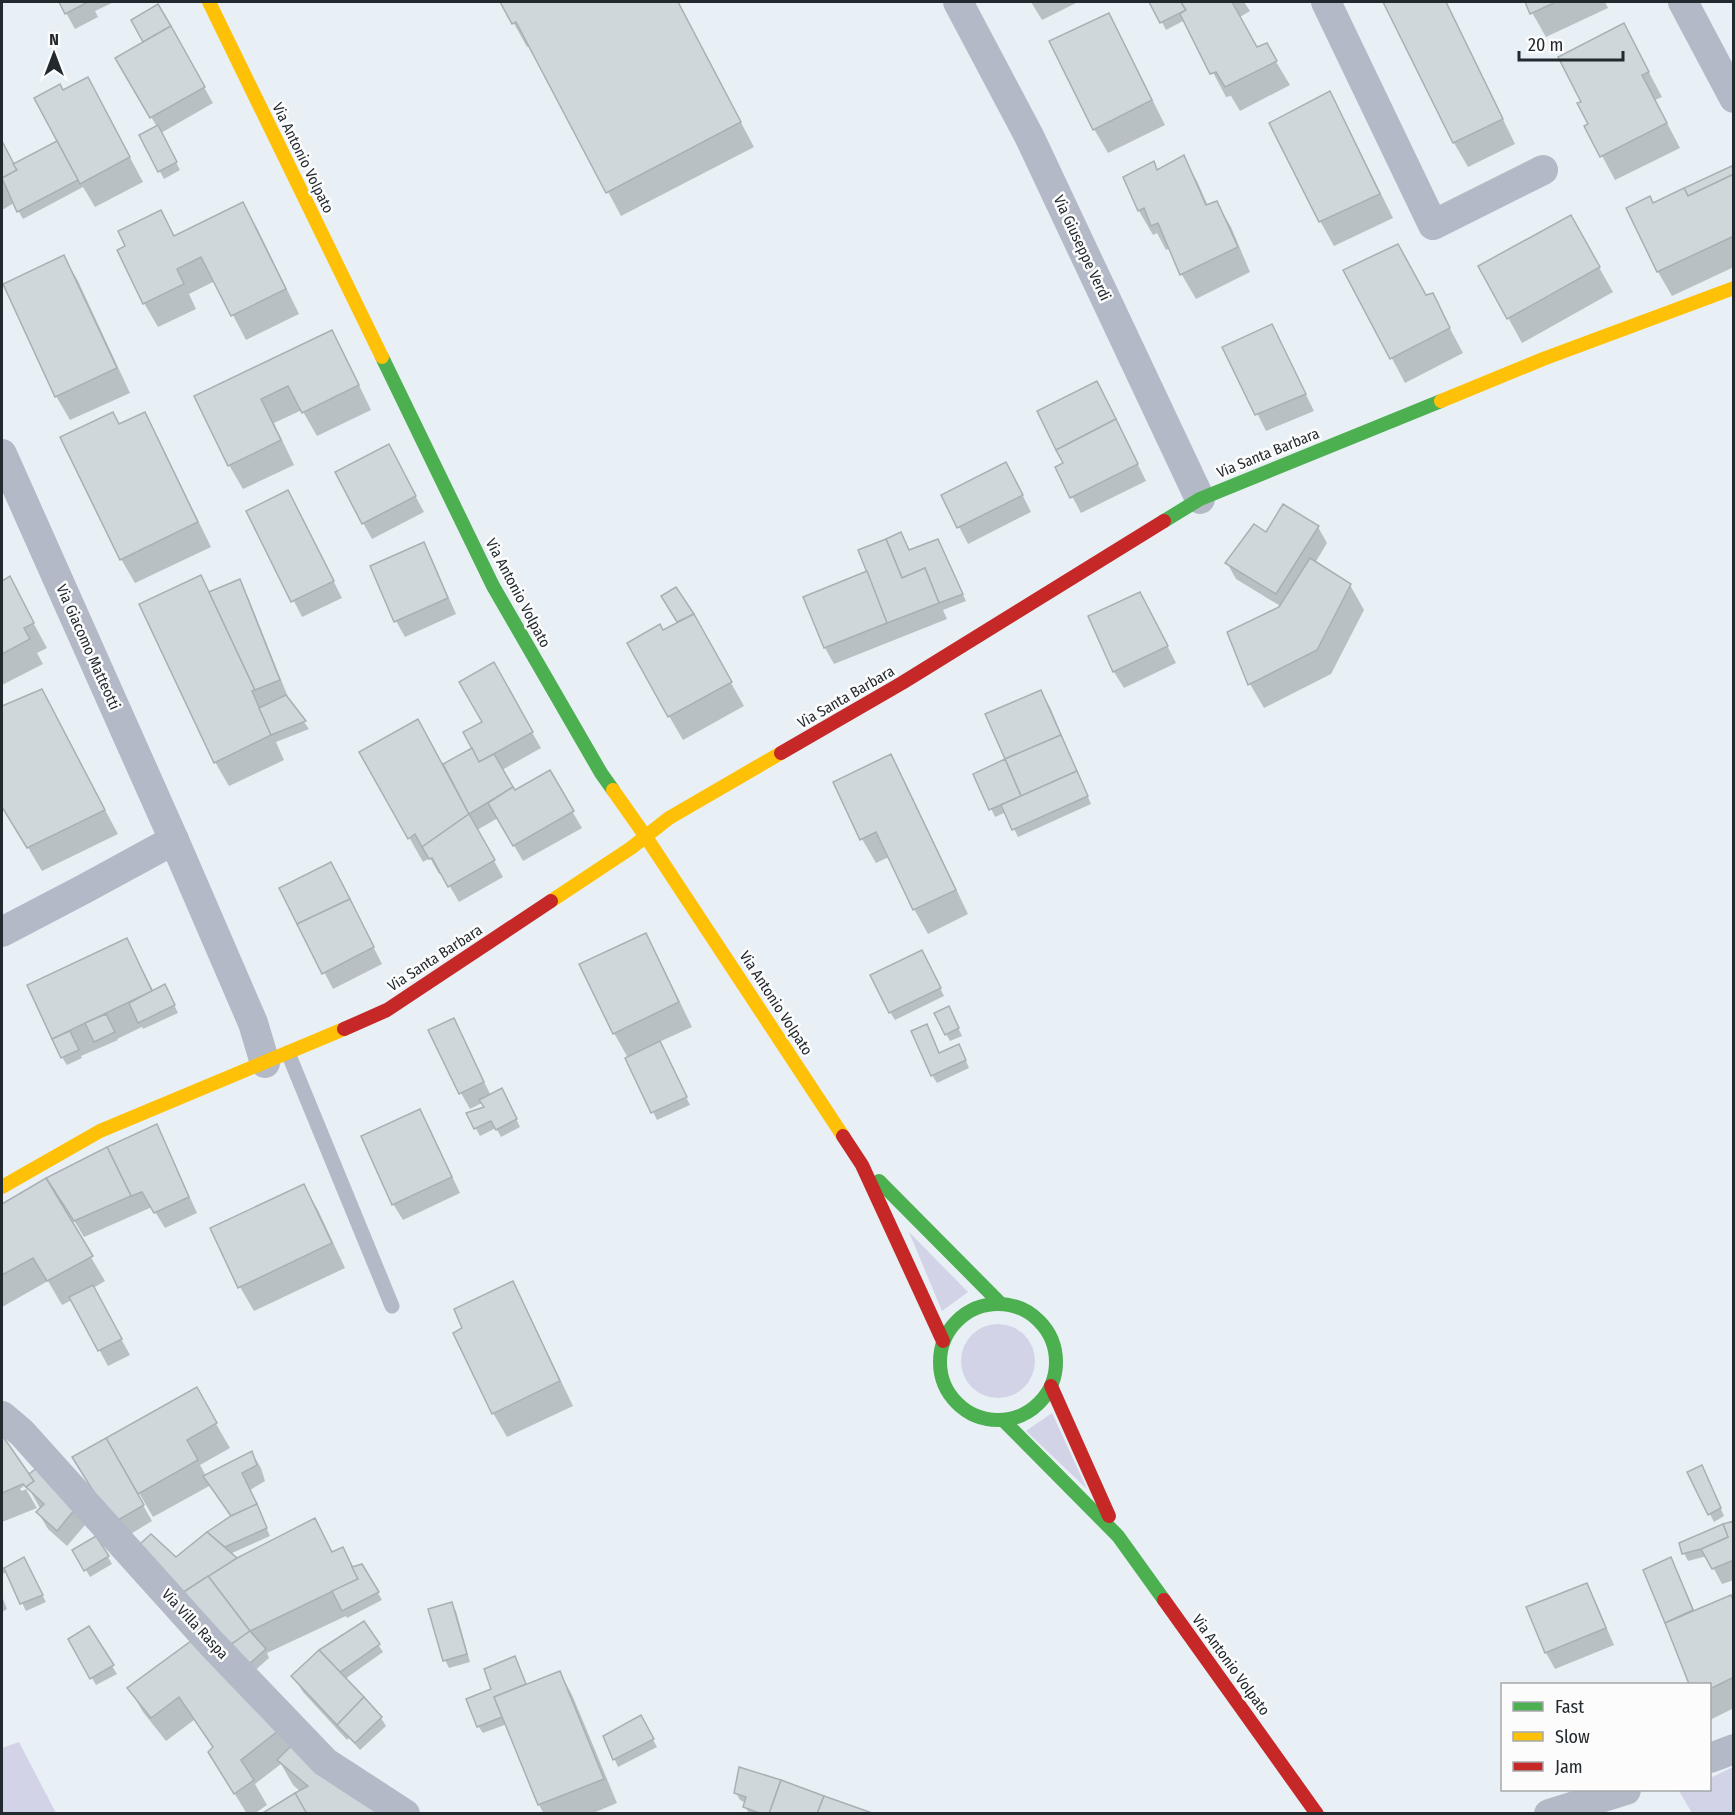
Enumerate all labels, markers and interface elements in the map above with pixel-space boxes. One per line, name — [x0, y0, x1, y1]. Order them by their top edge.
north arrow — [24, 24, 84, 84]
scale bar — [1519, 24, 1622, 62]
text: N — [49, 30, 59, 49]
text: 20 m — [1528, 34, 1563, 56]
street label: Via Antonio Volpato — [268, 100, 338, 216]
street label: Via Giuseppe Verdi — [1050, 192, 1114, 304]
street label: Via Santa Barbara — [1214, 424, 1322, 482]
street label: Via Antonio Volpato — [482, 536, 554, 651]
street label: Via Giacomo Matteotti — [52, 581, 124, 713]
street label: Via Santa Barbara — [794, 662, 898, 732]
street label: Via Santa Barbara — [384, 921, 486, 995]
street label: Via Antonio Volpato — [736, 948, 816, 1059]
street label: Via Villa Raspa — [158, 1585, 232, 1663]
street label: Via Antonio Volpato — [1188, 1611, 1274, 1719]
legend — [1501, 1683, 1711, 1791]
text: Fast — [1555, 1696, 1584, 1718]
text: Slow — [1555, 1726, 1590, 1748]
text: Jam — [1555, 1756, 1583, 1778]

